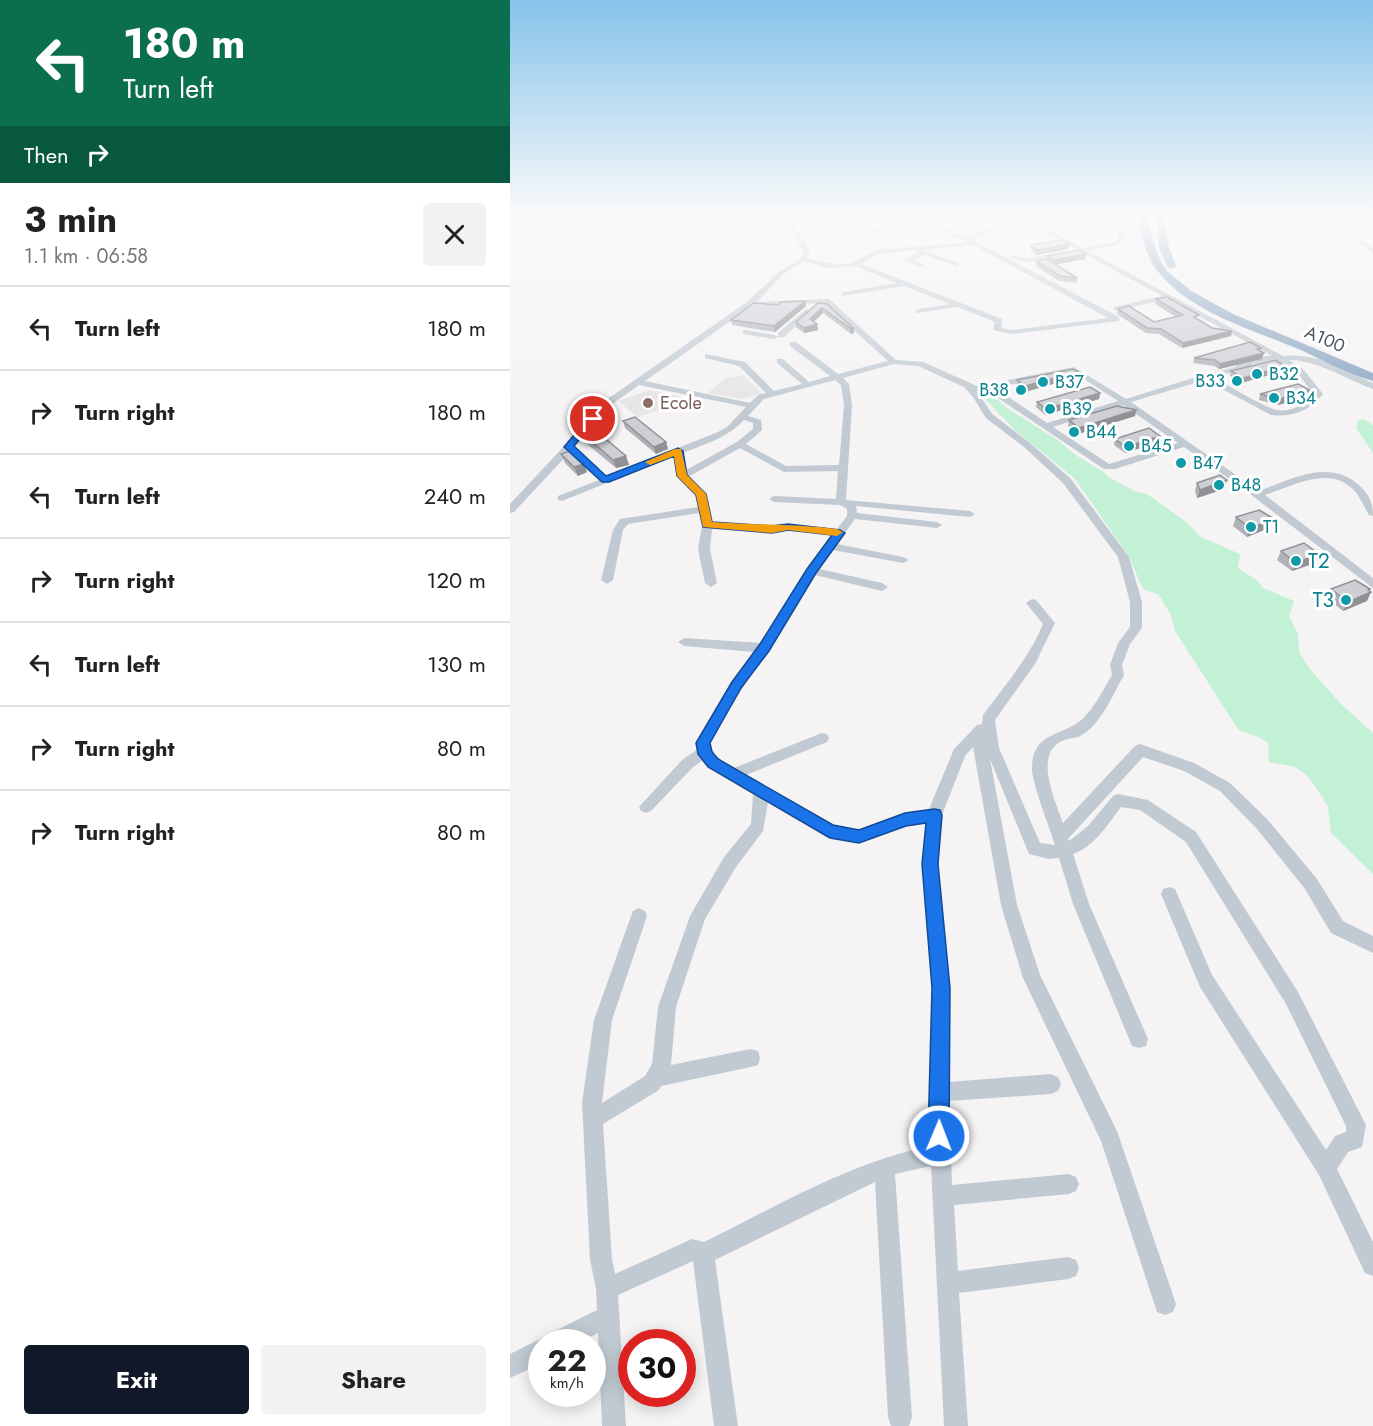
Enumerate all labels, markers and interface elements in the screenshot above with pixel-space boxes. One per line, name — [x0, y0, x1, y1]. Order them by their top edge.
text: 180 m — [123, 13, 246, 74]
icon: left — [24, 24, 102, 102]
text: Turn left — [123, 69, 213, 108]
icon: right — [81, 138, 114, 171]
text: Then — [24, 139, 69, 171]
text: 3 min — [24, 193, 117, 245]
button: close — [423, 203, 486, 266]
text: 1.1 km · 06:58 — [24, 242, 148, 271]
icon: left — [24, 312, 57, 345]
text: Turn left — [75, 312, 160, 344]
text: 180 m — [427, 312, 486, 344]
street label: A100 — [1301, 319, 1349, 359]
place label: B32 — [1269, 361, 1299, 387]
marker: B32 — [1250, 367, 1264, 381]
place label: B33 — [1195, 368, 1225, 394]
place label: B37 — [1055, 369, 1085, 395]
marker: B33 — [1230, 374, 1244, 388]
marker: B37 — [1036, 375, 1050, 389]
place label: B38 — [979, 377, 1009, 403]
marker: B38 — [1014, 383, 1028, 397]
place label: B34 — [1286, 385, 1316, 411]
place label: Ecole — [660, 390, 702, 416]
marker: B34 — [1267, 391, 1281, 405]
pin — [567, 393, 618, 444]
icon: right — [24, 396, 57, 429]
text: Turn right — [75, 396, 175, 428]
text: 180 m — [427, 396, 486, 428]
marker: Ecole — [641, 396, 655, 410]
place label: B39 — [1062, 396, 1092, 422]
icon: arrive — [576, 402, 609, 435]
marker: B39 — [1043, 402, 1057, 416]
place label: B44 — [1086, 419, 1117, 445]
marker: B44 — [1067, 425, 1081, 439]
place label: B45 — [1141, 433, 1172, 459]
marker: B45 — [1122, 439, 1136, 453]
place label: B47 — [1193, 450, 1224, 476]
marker: B47 — [1174, 456, 1188, 470]
place label: B48 — [1231, 472, 1261, 498]
marker: B48 — [1212, 478, 1226, 492]
icon: left — [24, 480, 57, 513]
text: Turn left — [75, 480, 160, 512]
text: 240 m — [424, 480, 486, 512]
place label: T1 — [1263, 514, 1279, 540]
marker: T1 — [1244, 520, 1258, 534]
place label: T2 — [1308, 546, 1330, 576]
marker: T2 — [1289, 554, 1303, 568]
icon: right — [24, 564, 57, 597]
text: Turn right — [75, 564, 175, 596]
text: 120 m — [427, 564, 486, 596]
place label: T3 — [1313, 585, 1334, 615]
marker: T3 — [1339, 593, 1353, 607]
icon: left — [24, 648, 57, 681]
text: Turn left — [75, 648, 160, 680]
text: 130 m — [427, 648, 486, 680]
icon: right — [24, 732, 57, 765]
text: Turn right — [75, 732, 175, 764]
text: 80 m — [437, 732, 486, 764]
icon: right — [24, 816, 57, 849]
text: Turn right — [75, 816, 175, 848]
text: 80 m — [437, 816, 486, 848]
position arrow — [907, 1104, 971, 1168]
speed limit sign: 30 — [618, 1329, 696, 1407]
text: 22 — [547, 1339, 587, 1382]
button: Exit — [24, 1345, 249, 1414]
button: Share — [261, 1345, 486, 1414]
text: km/h — [550, 1372, 584, 1394]

